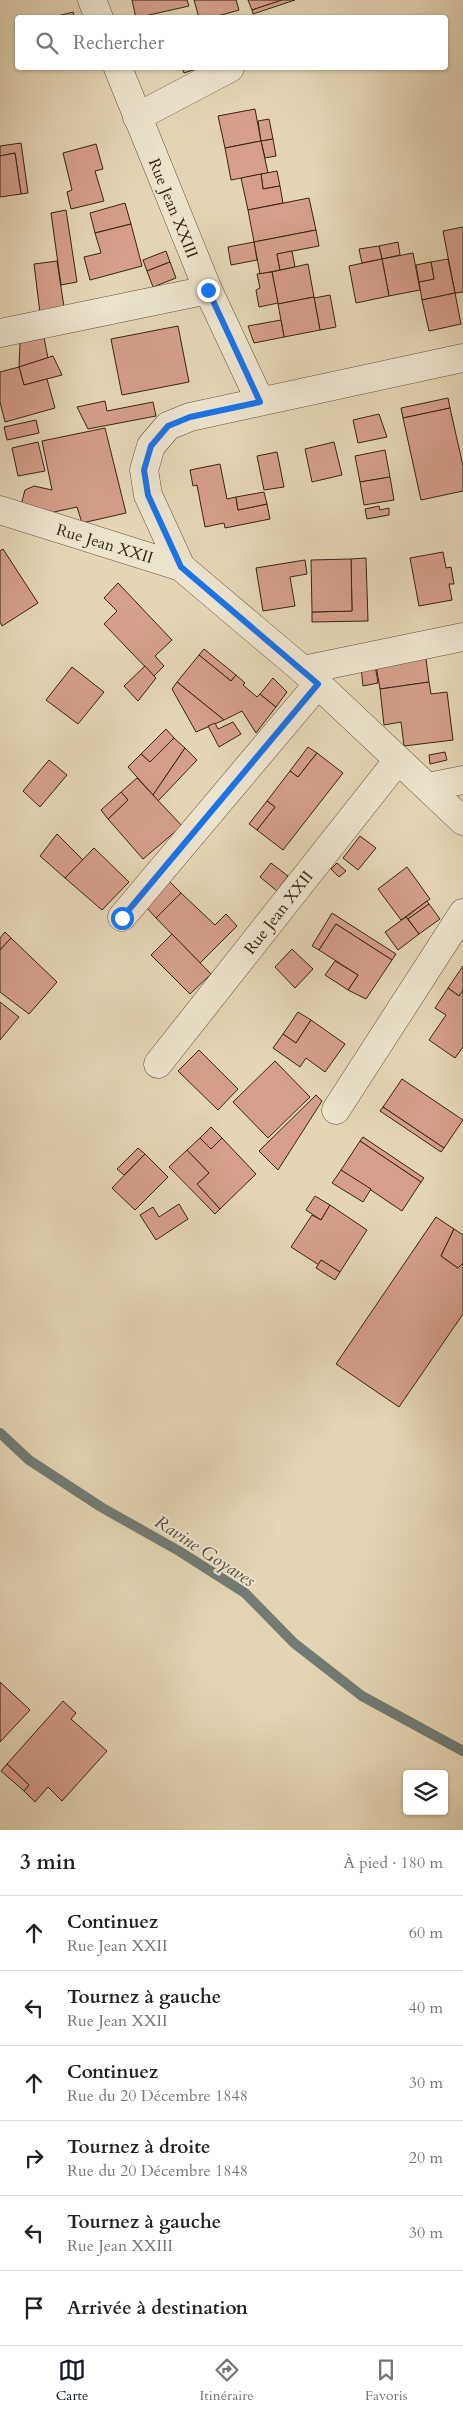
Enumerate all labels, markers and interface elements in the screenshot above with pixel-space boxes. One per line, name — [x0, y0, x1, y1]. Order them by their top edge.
search box — [15, 15, 448, 70]
icon: search — [33, 29, 61, 57]
text: Rechercher — [73, 30, 164, 56]
street label: Rue Jean XXIII — [143, 155, 203, 262]
route end — [197, 279, 220, 302]
street label: Rue Jean XXII — [53, 519, 156, 569]
street label: Rue Jean XXII — [239, 866, 318, 959]
route start — [111, 907, 134, 930]
water label: Ravine Goyaves — [150, 1510, 260, 1593]
map controls — [403, 1770, 448, 1815]
button: layers — [403, 1770, 448, 1815]
text: 3 min — [20, 1848, 76, 1877]
text: À pied · 180 m — [343, 1852, 443, 1874]
text: Continuez — [67, 1909, 158, 1935]
icon: ahead — [20, 1919, 48, 1947]
text: 60 m — [409, 1922, 443, 1944]
text: Rue Jean XXII — [67, 1935, 168, 1957]
text: Tournez à gauche — [67, 1984, 221, 2010]
icon: left — [20, 1994, 48, 2022]
text: 40 m — [409, 1997, 443, 2019]
text: Rue Jean XXII — [67, 2010, 168, 2032]
text: Continuez — [67, 2059, 158, 2085]
icon: ahead — [20, 2069, 48, 2097]
text: 30 m — [409, 2072, 443, 2094]
text: Rue du 20 Décembre 1848 — [67, 2085, 248, 2107]
text: Tournez à droite — [67, 2134, 210, 2160]
icon: right — [20, 2144, 48, 2172]
text: 20 m — [409, 2147, 443, 2169]
text: Rue du 20 Décembre 1848 — [67, 2160, 248, 2182]
text: Tournez à gauche — [67, 2209, 221, 2235]
icon: left — [20, 2219, 48, 2247]
text: 30 m — [409, 2222, 443, 2244]
text: Rue Jean XXIII — [67, 2235, 173, 2257]
icon: arrive — [20, 2294, 48, 2322]
text: Arrivée à destination — [67, 2295, 248, 2321]
tab: Carte — [56, 2356, 88, 2405]
tab: Itinéraire — [200, 2356, 254, 2405]
tab: Favoris — [365, 2356, 407, 2405]

